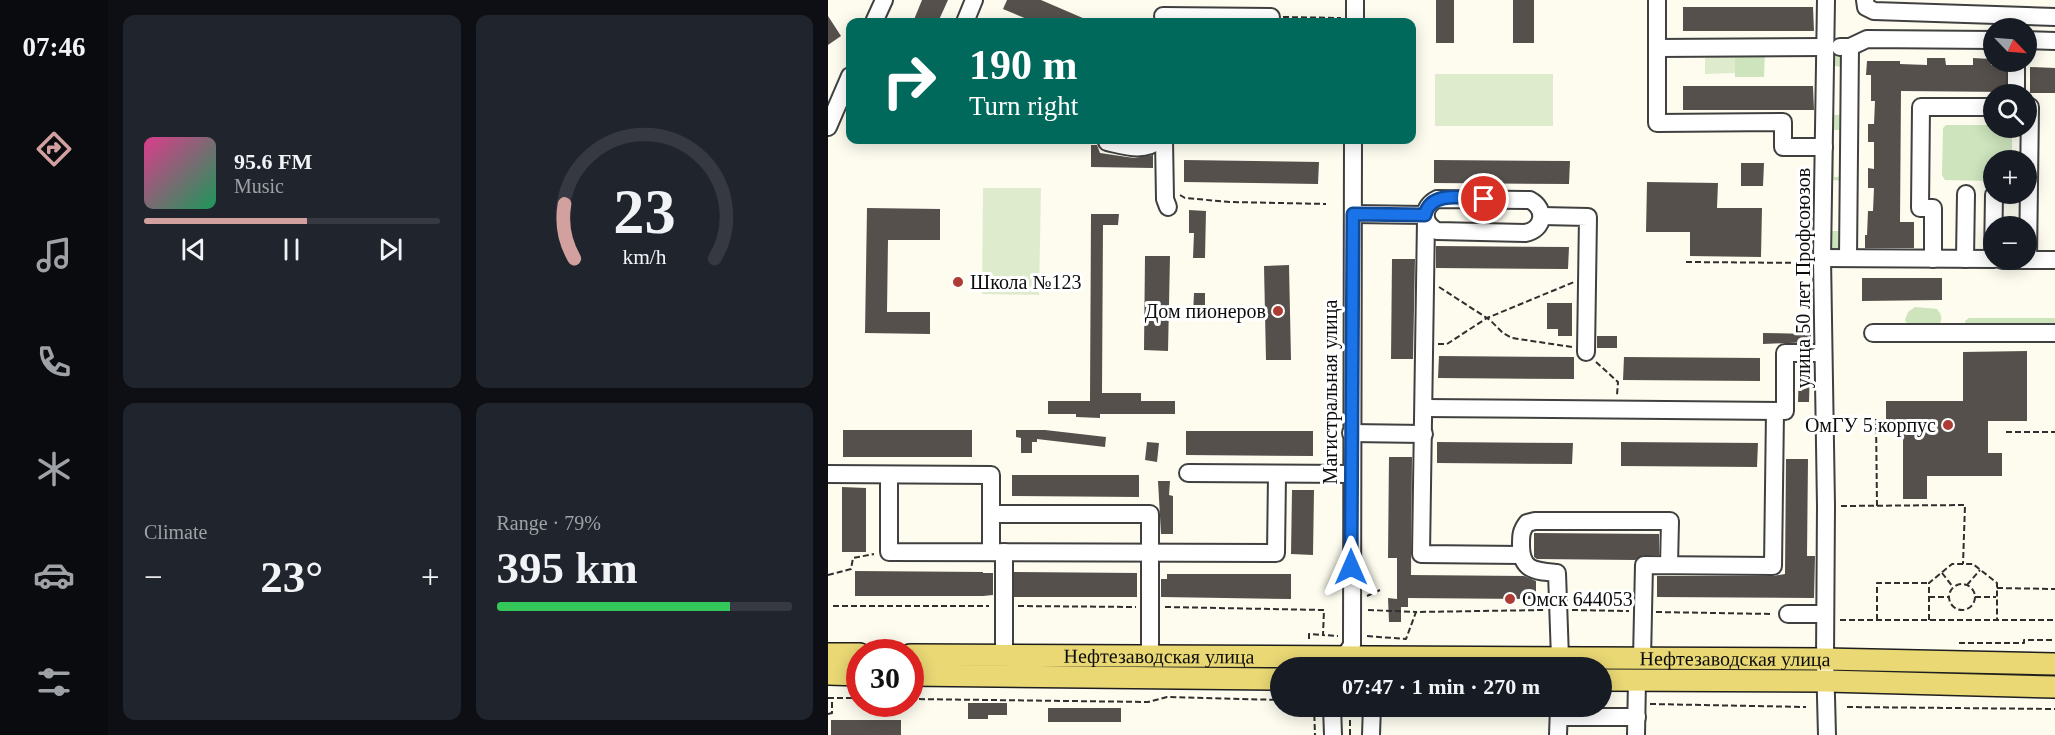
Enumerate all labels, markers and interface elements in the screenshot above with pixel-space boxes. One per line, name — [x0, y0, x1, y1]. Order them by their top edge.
north arrow — [1983, 18, 2037, 72]
map controls — [1983, 18, 2037, 270]
text: 07:46 — [23, 32, 86, 62]
icon: right — [870, 42, 948, 120]
text: 190 m — [969, 42, 1078, 88]
button: search — [1983, 84, 2037, 138]
text: Turn right — [969, 91, 1078, 121]
icon: directions — [33, 128, 75, 170]
text: 95.6 FM — [234, 149, 312, 174]
button: + — [1983, 150, 2037, 204]
street label: улица 50 лет Профсоюзов — [1792, 168, 1815, 388]
pin — [1458, 173, 1509, 224]
text: Music — [234, 175, 284, 197]
text: 23 — [613, 177, 675, 246]
icon: arrive — [1467, 182, 1500, 215]
button: − — [1983, 216, 2037, 270]
icon: previous — [177, 233, 210, 266]
icon: pause — [275, 233, 308, 266]
icon: next — [374, 233, 407, 266]
icon: music — [33, 234, 75, 276]
text: km/h — [622, 245, 667, 269]
place label: Школа №123 — [970, 271, 1082, 293]
marker: Школа №123 — [951, 275, 965, 289]
place label: Дом пионеров — [1145, 300, 1266, 323]
street label: Магистральная улица — [1319, 300, 1342, 484]
marker: Дом пионеров — [1271, 304, 1285, 318]
icon: phone — [33, 341, 75, 383]
place label: ОмГУ 5 корпус — [1805, 414, 1936, 437]
marker: ОмГУ 5 корпус — [1941, 418, 1955, 432]
icon: climate — [33, 448, 75, 490]
text: Range · 79% — [497, 512, 601, 534]
text: Climate — [144, 521, 207, 543]
position arrow — [1319, 535, 1383, 599]
text: 395 km — [497, 543, 638, 593]
text: 23° — [260, 552, 323, 602]
icon: car — [33, 554, 75, 596]
text: − — [144, 559, 163, 595]
text: + — [421, 559, 440, 595]
place label: Омск 644053 — [1522, 588, 1633, 610]
marker: Омск 644053 — [1503, 592, 1517, 606]
speed limit sign: 30 — [846, 639, 924, 717]
street label: Нефтезаводская улица — [1063, 645, 1255, 668]
street label: Нефтезаводская улица — [1639, 647, 1831, 671]
icon: filters — [33, 661, 75, 703]
text: 07:47 · 1 min · 270 m — [1342, 674, 1540, 699]

